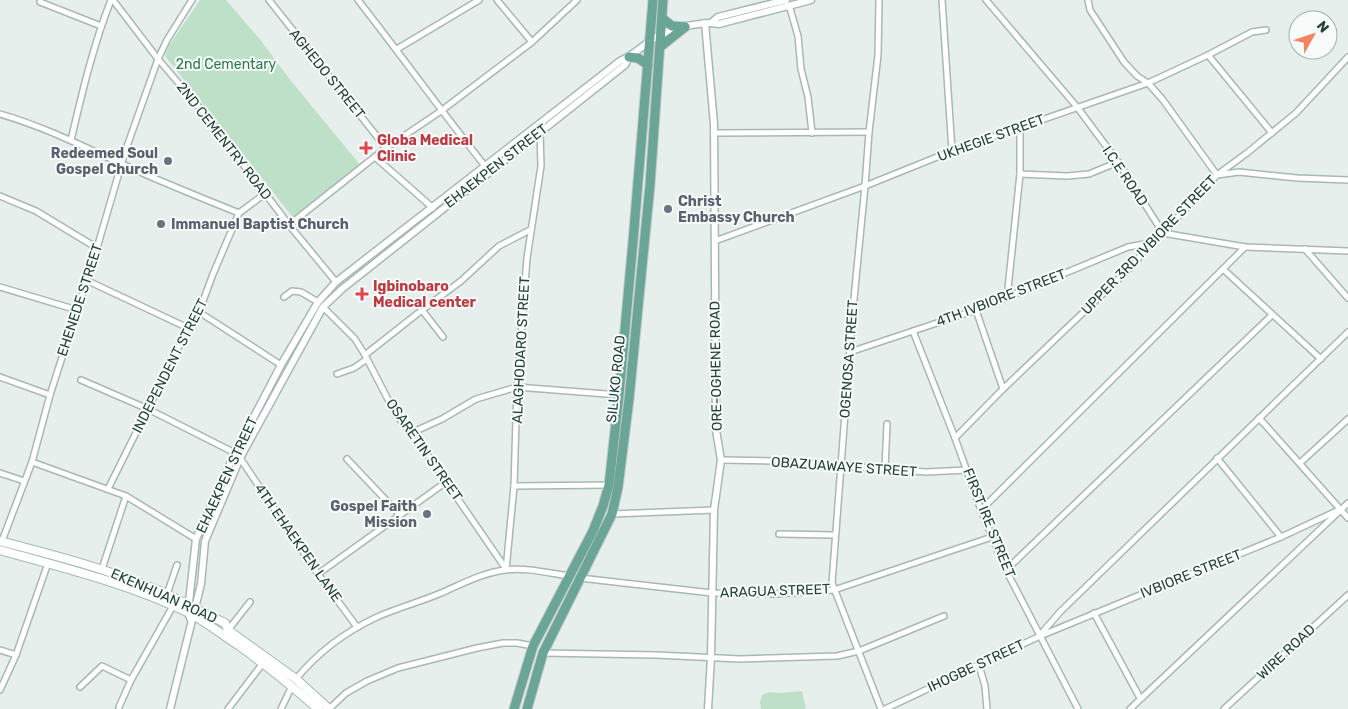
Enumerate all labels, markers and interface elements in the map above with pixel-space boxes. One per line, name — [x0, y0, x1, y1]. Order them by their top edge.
north arrow — [1288, 10, 1338, 60]
text: N — [1313, 18, 1332, 36]
street label: AGHEDO STREET — [286, 26, 368, 122]
park label: 2nd Cementary — [176, 56, 277, 73]
street label: 2ND CEMENTRY ROAD — [173, 79, 275, 203]
street label: UKHEGIE STREET — [935, 111, 1047, 165]
street label: EHAEKPEN STREET — [441, 120, 551, 212]
place label: Globa Medical Clinic — [377, 132, 473, 165]
marker: Globa Medical Clinic — [359, 141, 373, 155]
street label: I.C.E ROAD — [1099, 143, 1151, 209]
place label: Redeemed Soul Gospel Church — [51, 145, 158, 178]
marker: Redeemed Soul Gospel Church — [162, 155, 174, 167]
street label: UPPER 3RD IVBIORE STREET — [1078, 172, 1220, 318]
place label: Christ Embassy Church — [678, 193, 795, 226]
marker: Christ Embassy Church — [662, 203, 674, 215]
place label: Immanuel Baptist Church — [171, 216, 349, 233]
marker: Immanuel Baptist Church — [155, 218, 167, 230]
street label: EHENEDE STREET — [54, 241, 106, 359]
street label: 4TH IVBIORE STREET — [934, 265, 1068, 331]
street label: ALAGHODARO STREET — [509, 276, 533, 424]
place label: Igbinobaro Medical center — [373, 278, 477, 311]
marker: Igbinobaro Medical center — [355, 287, 369, 301]
street label: INDEPENDENT STREET — [129, 296, 211, 436]
street label: OGENOSA STREET — [836, 299, 862, 419]
street label: ORE-OGHENE ROAD — [706, 301, 726, 431]
street label: SILUKO ROAD — [603, 334, 629, 424]
street label: OSARETIN STREET — [382, 396, 466, 504]
street label: EHAEKPEN STREET — [193, 414, 261, 536]
street label: OBAZUAWAYE STREET — [770, 453, 918, 481]
street label: FIRST IRE STREET — [959, 466, 1019, 580]
street label: 4TH EHAEKPEN LANE — [251, 480, 345, 606]
place label: Gospel Faith Mission — [330, 498, 417, 531]
marker: Gospel Faith Mission — [421, 508, 433, 520]
street label: IVBIORE STREET — [1138, 546, 1244, 602]
street label: EKENHUAN ROAD — [108, 565, 220, 627]
street label: ARAGUA STREET — [720, 581, 830, 601]
street label: WIRE ROAD — [1253, 621, 1319, 683]
street label: IHOGBE STREET — [925, 636, 1027, 696]

